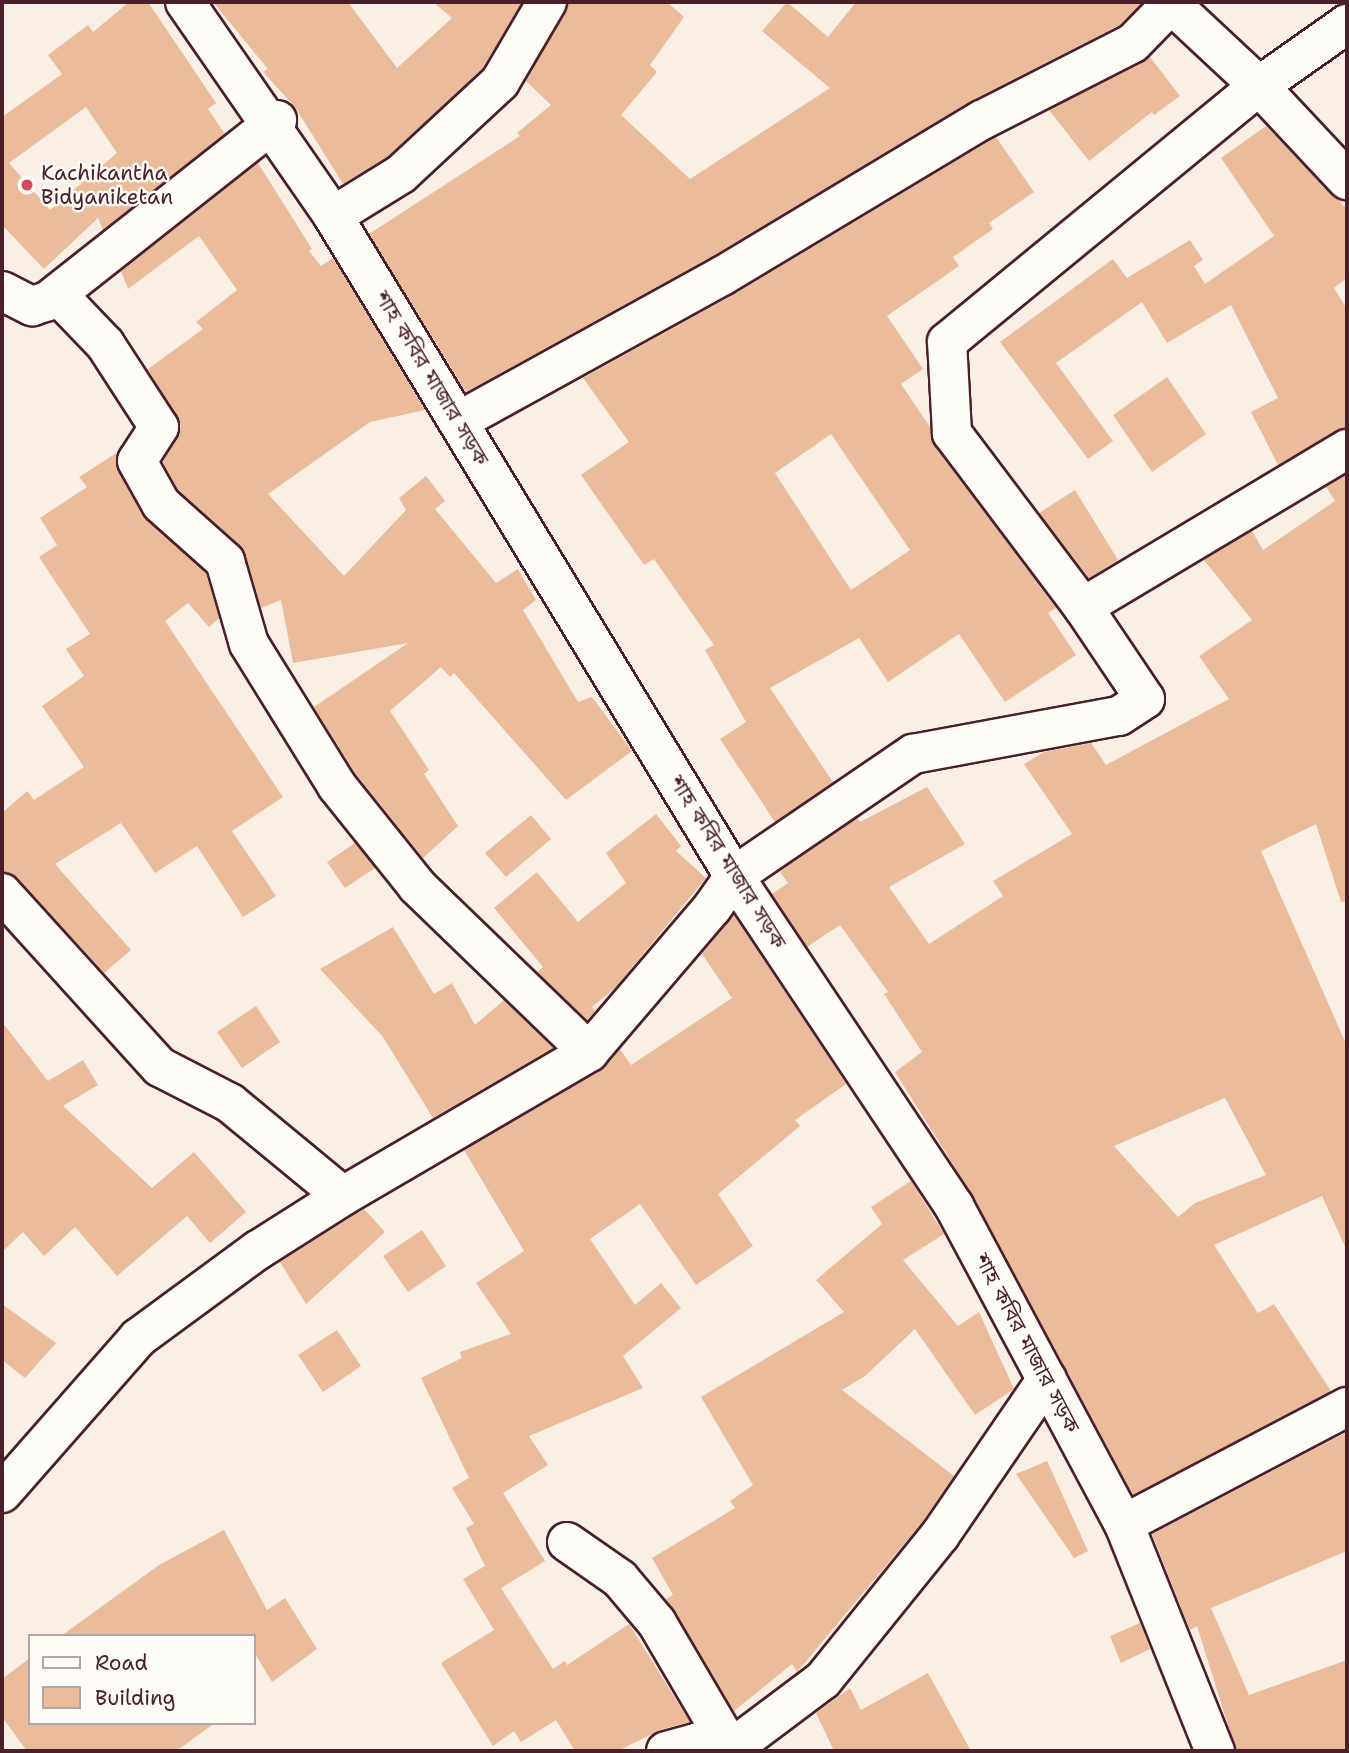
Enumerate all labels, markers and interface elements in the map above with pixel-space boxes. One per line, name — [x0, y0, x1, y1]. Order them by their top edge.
place label: Kachikantha Bidyaniketan — [41, 160, 173, 210]
marker: Kachikantha Bidyaniketan — [19, 177, 35, 193]
street label: শাহ কবির মাজার সড়ক — [370, 286, 494, 470]
street label: শাহ কবির মাজার সড়ক — [664, 771, 792, 953]
street label: শাহ কবির মাজার সড়ক — [969, 1249, 1085, 1437]
legend — [28, 1634, 256, 1725]
text: Road — [95, 1649, 148, 1677]
text: Building — [95, 1684, 175, 1712]

